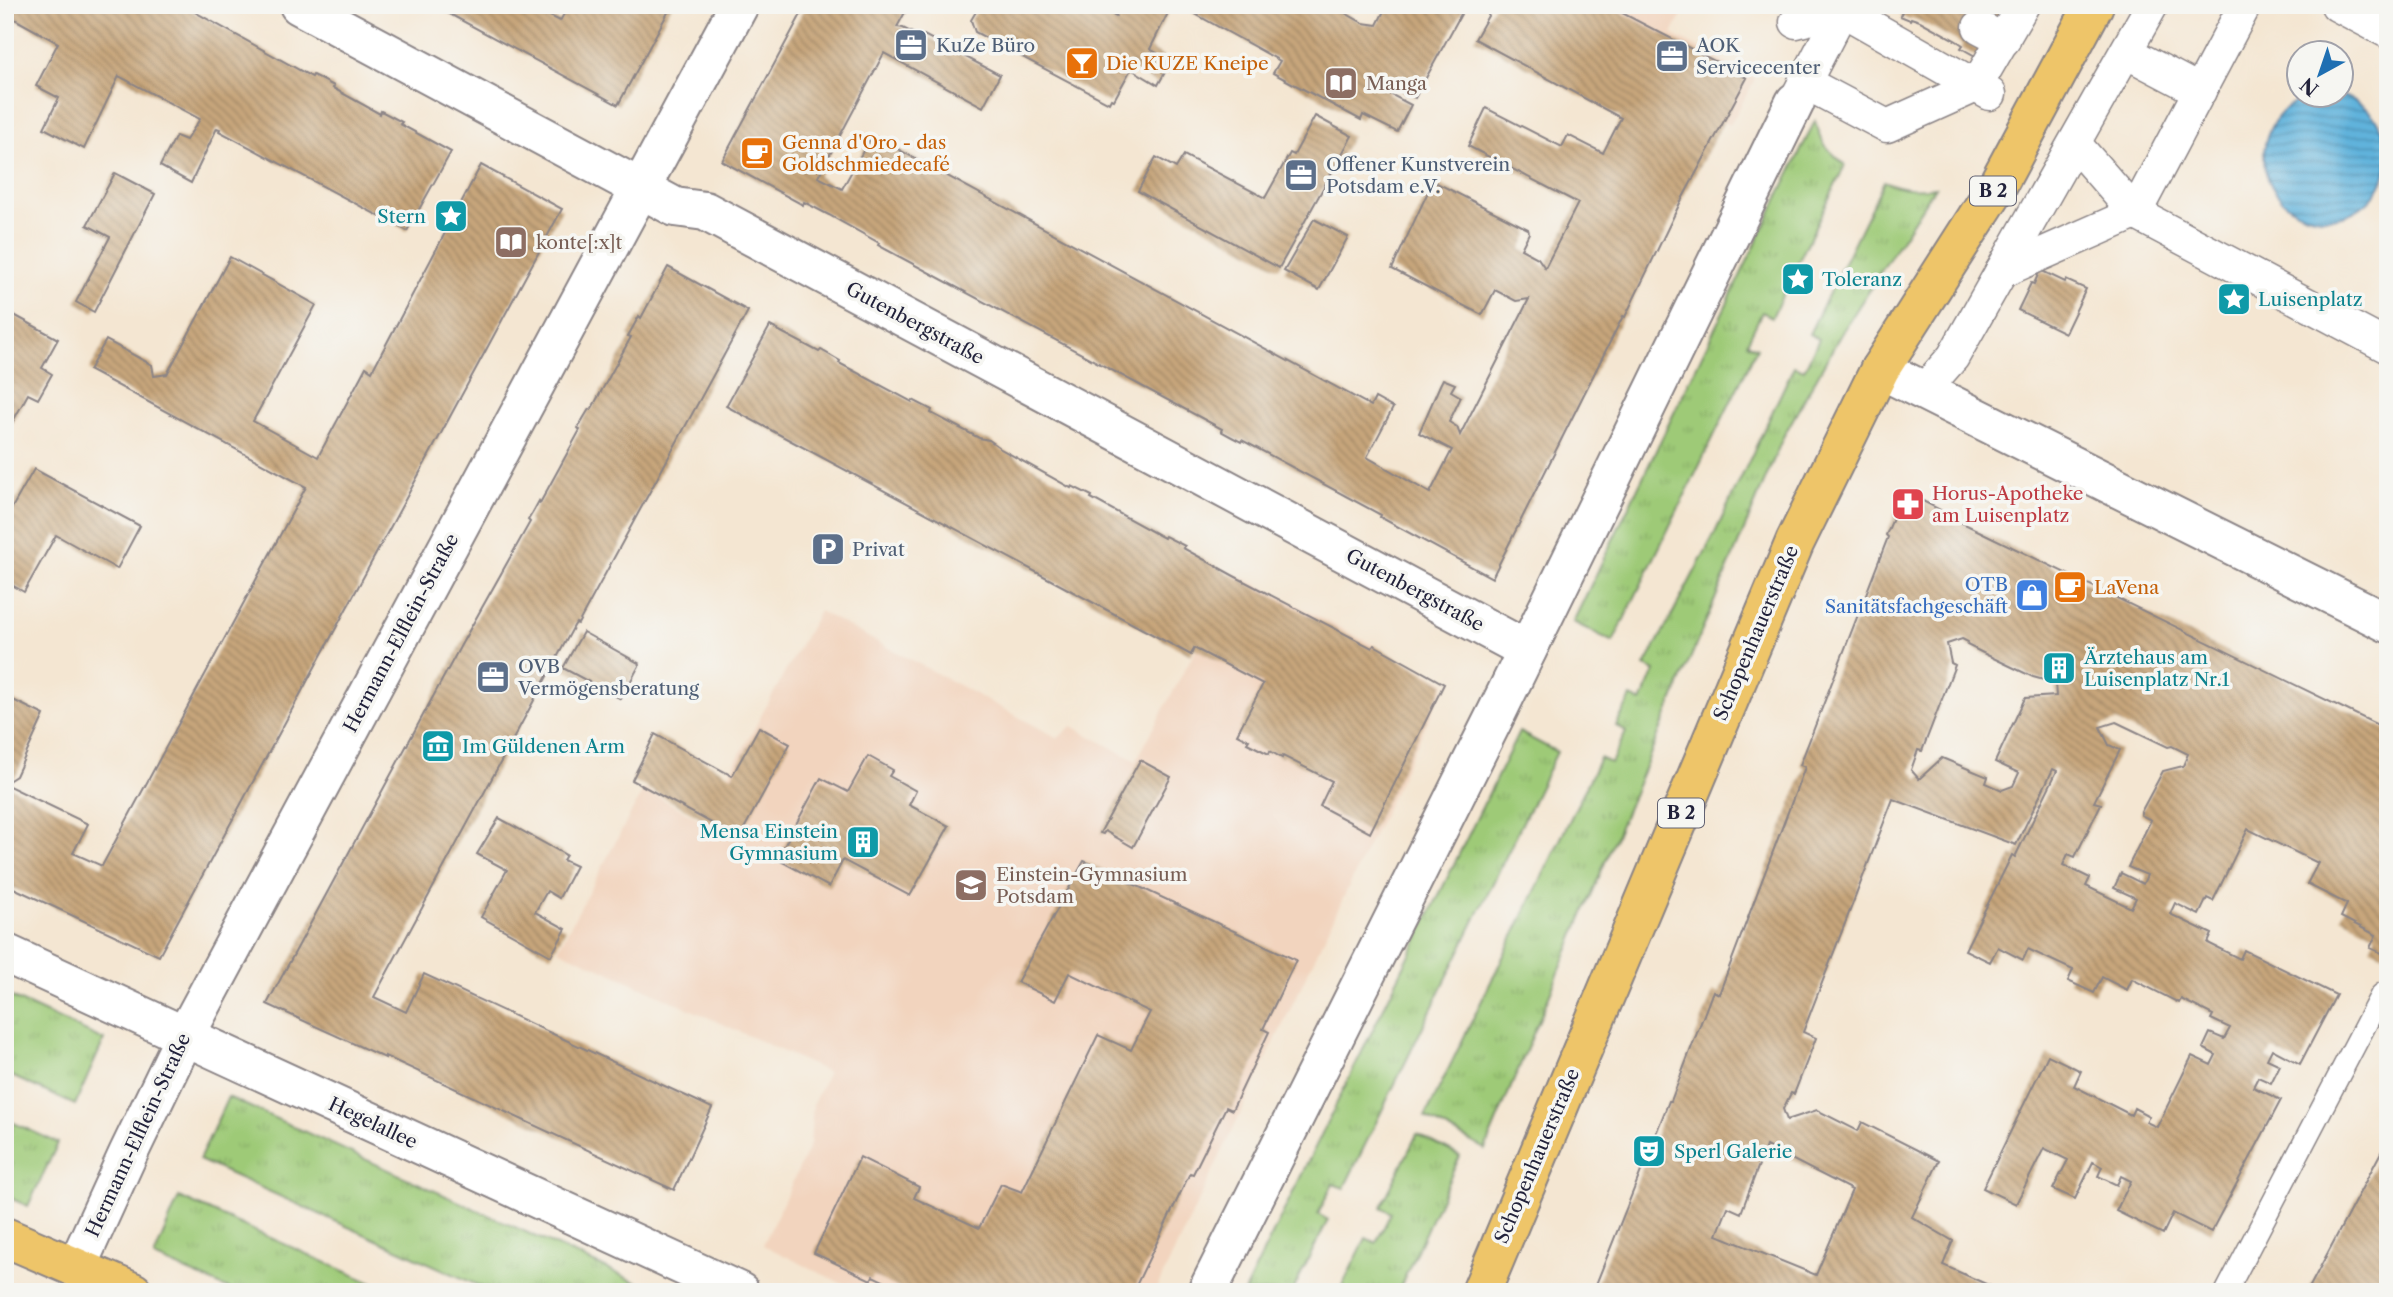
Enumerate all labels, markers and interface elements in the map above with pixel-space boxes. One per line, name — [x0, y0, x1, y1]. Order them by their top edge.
office icon: KuZe Büro — [892, 26, 930, 64]
place label: KuZe Büro — [936, 34, 1035, 57]
place label: AOK Servicecenter — [1695, 34, 1821, 79]
office icon: AOK Servicecenter — [1653, 37, 1691, 75]
north arrow — [2284, 38, 2354, 108]
bar icon: Die KUZE Kneipe — [1063, 44, 1101, 82]
place label: Die KUZE Kneipe — [1106, 52, 1269, 75]
library icon: Manga — [1322, 64, 1360, 102]
place label: Manga — [1366, 72, 1427, 95]
text: N — [2296, 73, 2323, 101]
place label: Genna d'Oro - das Goldschmiedecafé — [782, 131, 950, 176]
cafe icon: Genna d'Oro - das Goldschmiedecafé — [738, 134, 776, 172]
place label: Offener Kunstverein Potsdam e.V. — [1326, 153, 1510, 198]
office icon: Offener Kunstverein Potsdam e.V. — [1282, 156, 1320, 194]
road number: B 2 — [1970, 176, 2016, 206]
place icon: Stern — [432, 197, 470, 235]
place label: Stern — [377, 205, 426, 228]
library icon: konte[:x]t — [492, 223, 530, 261]
place label: konte[:x]t — [536, 231, 623, 254]
place icon: Toleranz — [1779, 260, 1817, 298]
place label: Toleranz — [1822, 268, 1902, 291]
street label: Gutenbergstraße — [842, 277, 988, 369]
place icon: Luisenplatz — [2215, 280, 2253, 318]
place label: Luisenplatz — [2258, 288, 2363, 311]
place label: Horus-Apotheke am Luisenplatz — [1932, 482, 2083, 527]
pharmacy icon: Horus-Apotheke am Luisenplatz — [1889, 485, 1927, 523]
street label: Hermann-Elflein-Straße — [339, 530, 463, 736]
parking icon: Privat — [809, 530, 847, 568]
place label: Privat — [852, 538, 905, 561]
street label: Schopenhauerstraße — [1709, 542, 1803, 724]
street label: Gutenbergstraße — [1342, 544, 1488, 636]
cafe icon: LaVena — [2051, 568, 2089, 606]
place label: OTB Sanitätsfachgeschäft — [1825, 573, 2008, 618]
shop icon: OTB Sanitätsfachgeschäft — [2013, 576, 2051, 614]
place label: LaVena — [2094, 576, 2159, 599]
place label: Ärztehaus am Luisenplatz Nr.1 — [2083, 646, 2230, 691]
building icon: Ärztehaus am Luisenplatz Nr.1 — [2040, 649, 2078, 687]
place label: OVB Vermögensberatung — [517, 655, 700, 700]
office icon: OVB Vermögensberatung — [474, 658, 512, 696]
museum icon: Im Güldenen Arm — [419, 727, 457, 765]
place label: Im Güldenen Arm — [462, 735, 625, 758]
road number: B 2 — [1658, 798, 1704, 828]
place label: Mensa Einstein Gymnasium — [700, 820, 838, 865]
building icon: Mensa Einstein Gymnasium — [844, 823, 882, 861]
place label: Einstein-Gymnasium Potsdam — [996, 863, 1188, 908]
school or university icon: Einstein-Gymnasium Potsdam — [952, 866, 990, 904]
street label: Hermann-Elflein-Straße — [81, 1029, 195, 1241]
street label: Schopenhauerstraße — [1490, 1065, 1584, 1247]
street label: Hegelallee — [325, 1092, 421, 1154]
theatre icon: Sperl Galerie — [1630, 1132, 1668, 1170]
place label: Sperl Galerie — [1674, 1140, 1792, 1163]

